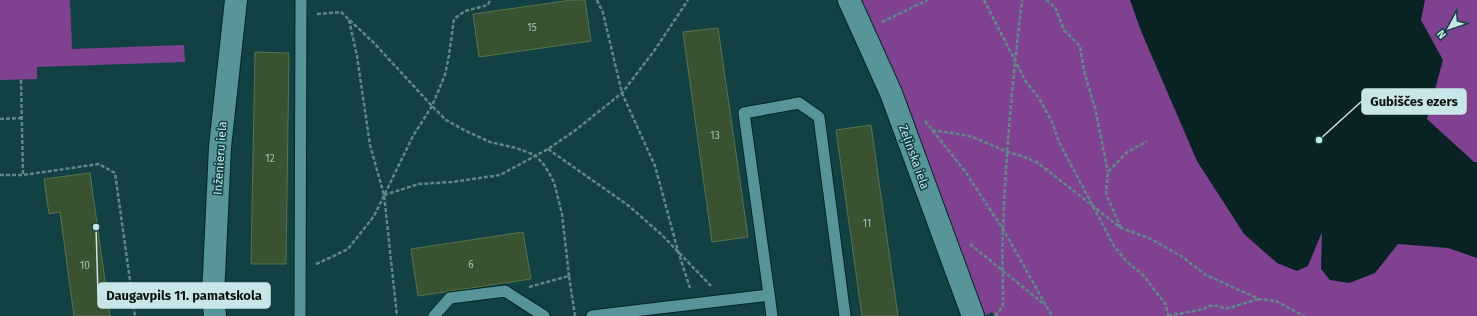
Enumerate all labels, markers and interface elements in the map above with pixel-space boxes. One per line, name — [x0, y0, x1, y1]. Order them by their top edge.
north arrow — [1429, 8, 1469, 48]
house number: 15 — [527, 22, 537, 34]
text: N — [1434, 27, 1449, 41]
callout: Gubiščes ezers — [1362, 89, 1466, 114]
text: Gubiščes ezers — [1370, 94, 1458, 109]
street label: Inženieru iela — [210, 121, 230, 195]
street label: Zeļinska iela — [895, 123, 932, 192]
house number: 13 — [710, 130, 720, 142]
house number: 12 — [265, 153, 275, 165]
house number: 11 — [863, 218, 871, 230]
house number: 6 — [468, 259, 474, 271]
house number: 10 — [80, 260, 90, 272]
callout: Daugavpils 11. pamatskola — [98, 283, 270, 308]
text: Daugavpils 11. pamatskola — [106, 288, 262, 303]

